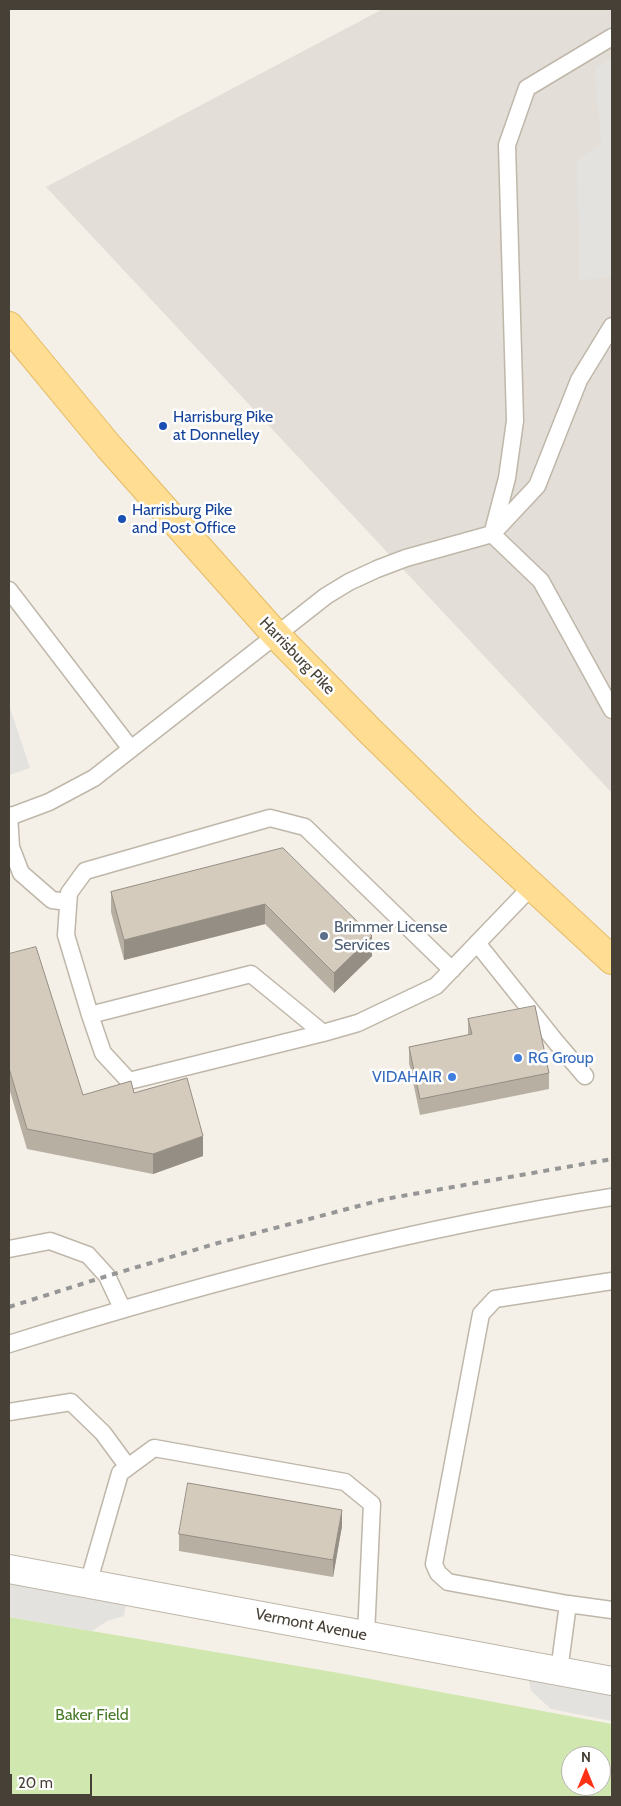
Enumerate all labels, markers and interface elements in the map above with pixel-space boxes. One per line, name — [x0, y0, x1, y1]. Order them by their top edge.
place label: Harrisburg Pike at Donnelley — [173, 407, 273, 445]
marker: Harrisburg Pike at Donnelley — [157, 420, 169, 432]
place label: Harrisburg Pike and Post Office — [132, 500, 236, 538]
marker: Harrisburg Pike and Post Office — [116, 513, 128, 525]
street label: Harrisburg Pike — [255, 613, 339, 699]
place label: Brimmer License Services — [334, 917, 447, 955]
marker: Brimmer License Services — [318, 930, 330, 942]
place label: RG Group — [528, 1048, 594, 1068]
marker: RG Group — [512, 1052, 524, 1064]
place label: VIDAHAIR — [372, 1067, 442, 1087]
marker: VIDAHAIR — [446, 1071, 458, 1083]
street label: Vermont Avenue — [253, 1605, 369, 1645]
park label: Baker Field — [55, 1705, 129, 1725]
north arrow — [561, 1746, 611, 1796]
text: N — [581, 1748, 591, 1766]
scale bar — [12, 1764, 95, 1796]
text: 20 m — [18, 1774, 53, 1792]

